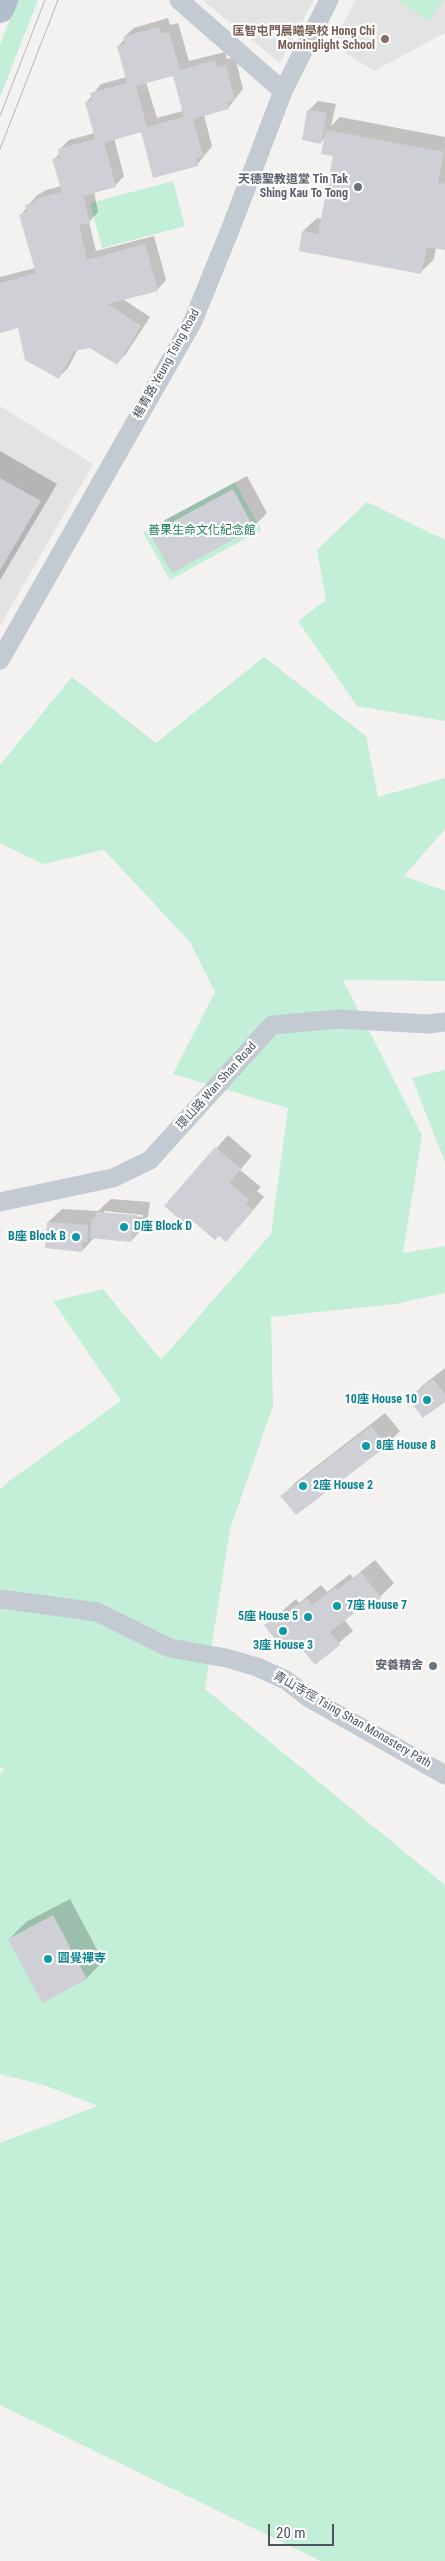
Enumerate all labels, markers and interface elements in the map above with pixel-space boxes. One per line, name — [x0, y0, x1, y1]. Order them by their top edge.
place label: 匡智屯門晨曦學校 Hong Chi Morninglight School — [232, 25, 375, 53]
marker: 匡智屯門晨曦學校 Hong Chi Morninglight School — [379, 33, 391, 45]
place label: 天德聖教道堂 Tin Tak Shing Kau To Tong — [238, 173, 348, 201]
marker: 天德聖教道堂 Tin Tak Shing Kau To Tong — [352, 181, 364, 193]
street label: 楊青路 Yeung Tsing Road — [131, 307, 203, 421]
park label: 善果生命文化紀念館 — [148, 524, 256, 538]
street label: 環山路 Wan Shan Road — [174, 1039, 260, 1133]
place label: D座 Block D — [134, 1220, 192, 1234]
marker: D座 Block D — [118, 1221, 130, 1233]
place label: B座 Block B — [8, 1230, 66, 1244]
marker: B座 Block B — [70, 1231, 82, 1243]
place label: 10座 House 10 — [345, 1393, 417, 1407]
marker: 10座 House 10 — [421, 1394, 433, 1406]
place label: 8座 House 8 — [376, 1439, 436, 1453]
marker: 8座 House 8 — [360, 1440, 372, 1452]
place label: 2座 House 2 — [313, 1479, 373, 1493]
marker: 2座 House 2 — [297, 1480, 309, 1492]
place label: 7座 House 7 — [347, 1599, 407, 1613]
marker: 7座 House 7 — [331, 1600, 343, 1612]
place label: 5座 House 5 — [238, 1610, 298, 1624]
marker: 5座 House 5 — [302, 1611, 314, 1623]
marker: 3座 House 3 — [277, 1625, 289, 1637]
place label: 3座 House 3 — [253, 1639, 313, 1653]
place label: 安養精舍 — [375, 1659, 423, 1673]
marker: 安養精舍 — [427, 1660, 439, 1672]
street label: 青山寺徑 Tsing Shan Monastery Path — [271, 1669, 433, 1771]
place label: 圓覺禪寺 — [58, 1952, 106, 1966]
marker: 圓覺禪寺 — [42, 1953, 54, 1965]
scale bar — [270, 2514, 336, 2546]
text: 20 m — [276, 2524, 306, 2542]

